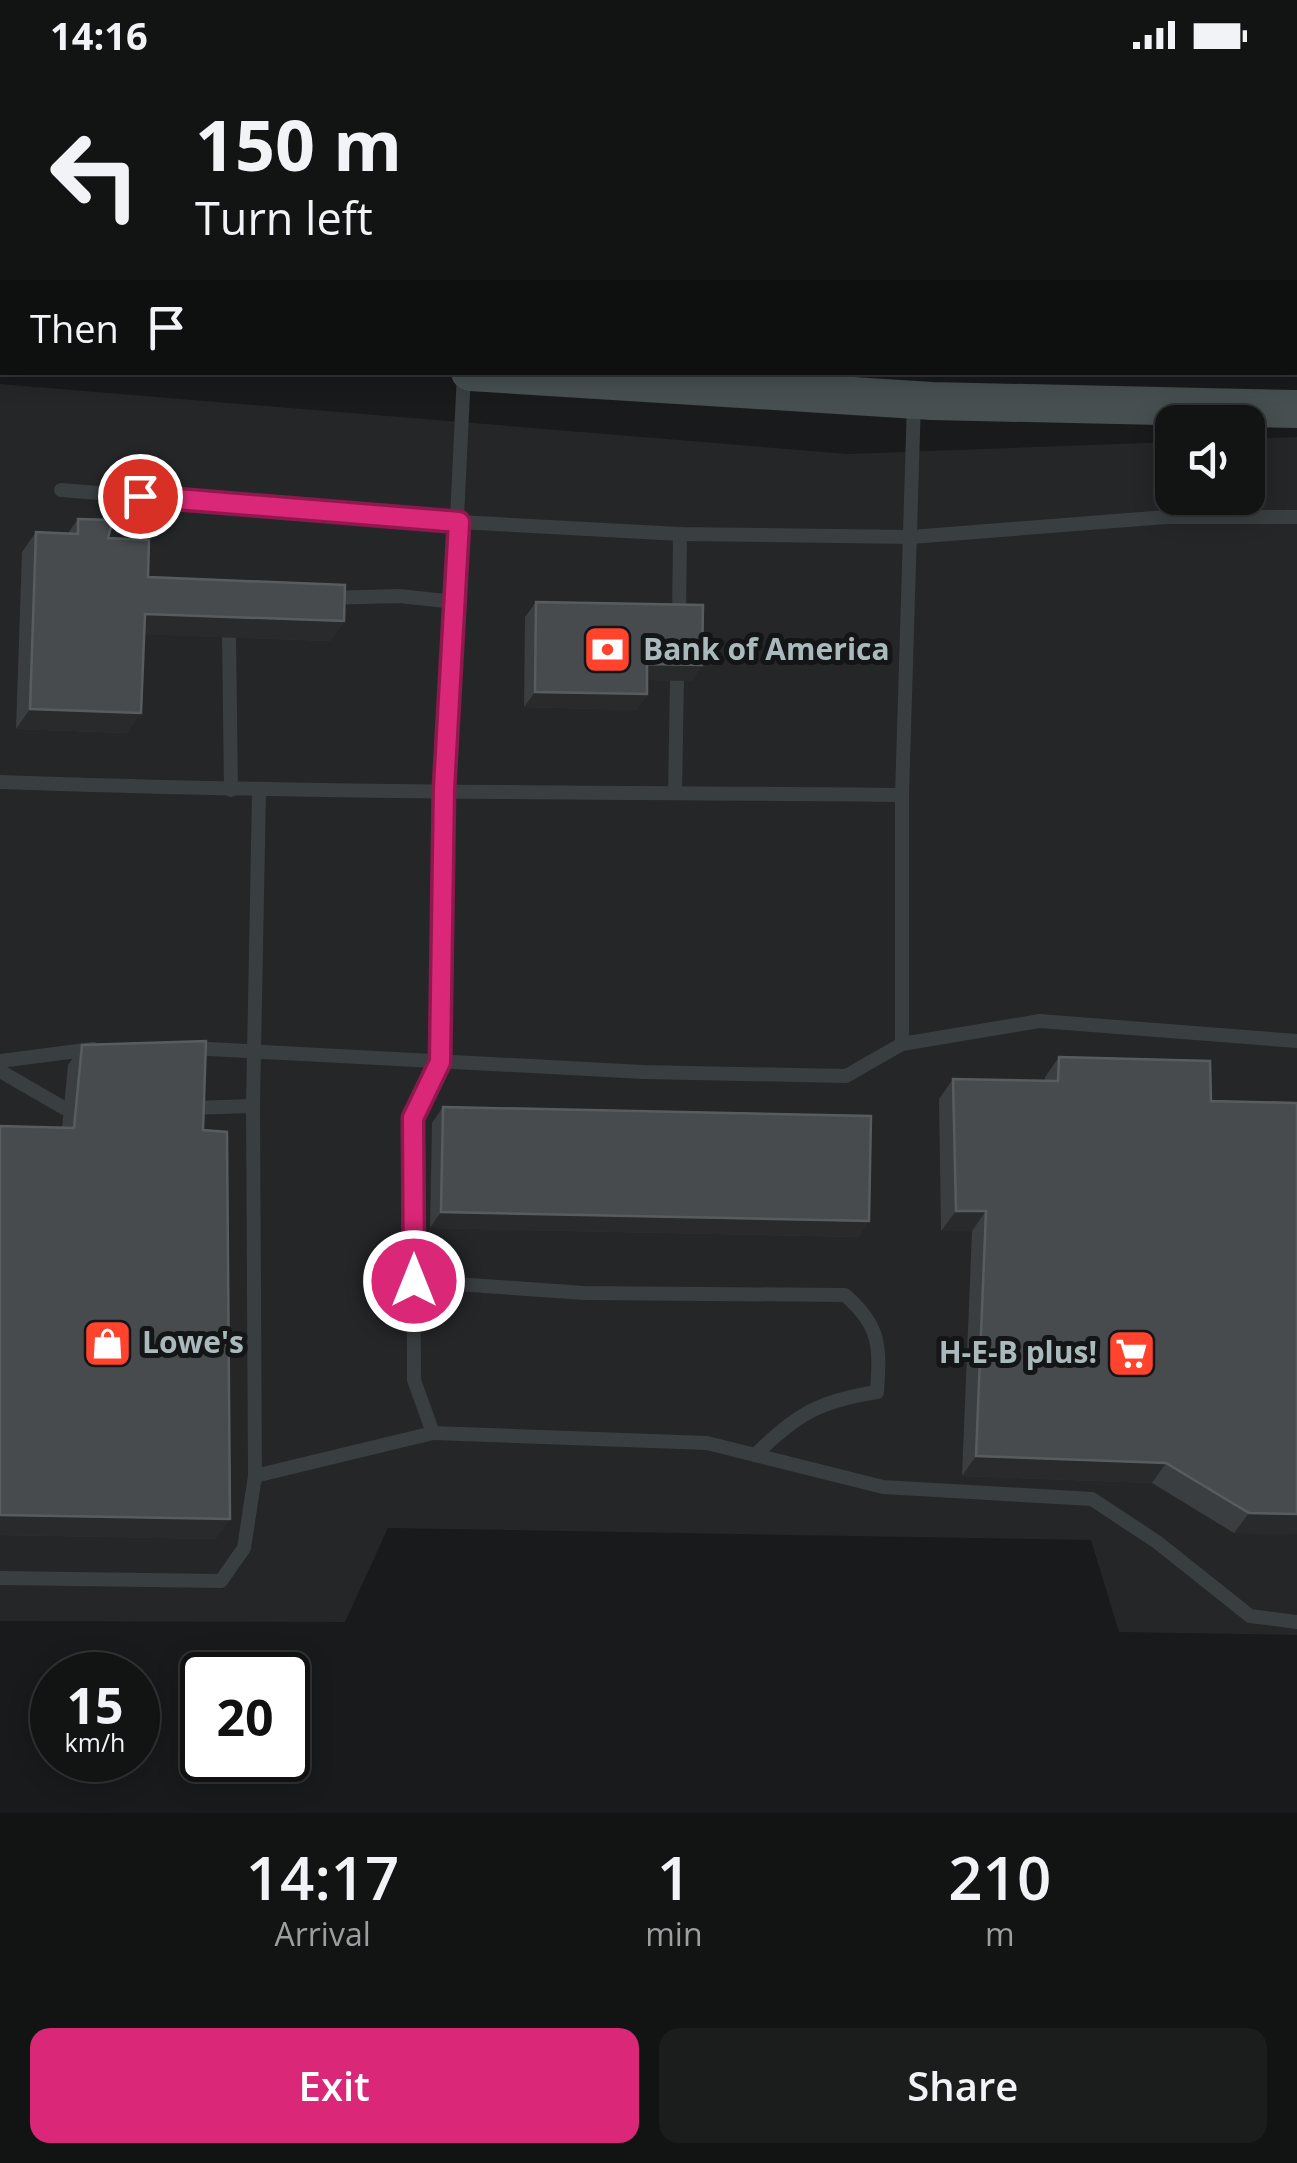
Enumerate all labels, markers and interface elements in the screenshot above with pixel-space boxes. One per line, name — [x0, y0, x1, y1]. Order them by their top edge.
text: 14:16 — [50, 9, 148, 61]
text: 150 m — [195, 96, 402, 192]
icon: left — [30, 110, 160, 240]
text: Turn left — [195, 187, 373, 248]
icon: arrive — [139, 300, 194, 355]
text: Then — [30, 302, 119, 354]
map controls — [1155, 405, 1265, 515]
button: sound — [1155, 405, 1265, 515]
pin — [98, 454, 183, 539]
icon: arrive — [113, 469, 168, 524]
bank icon: Bank of America — [582, 624, 634, 676]
place label: Bank of America — [643, 628, 890, 669]
position arrow — [362, 1229, 466, 1333]
shop icon: Lowe's — [81, 1317, 133, 1369]
place label: Lowe's — [142, 1321, 244, 1362]
supermarket icon: H-E-B plus! — [1106, 1327, 1158, 1379]
place label: H-E-B plus! — [939, 1331, 1097, 1372]
speed limit sign: 20 — [180, 1652, 310, 1782]
text: 15 — [66, 1671, 124, 1739]
text: km/h — [65, 1725, 125, 1759]
text: 14:17 — [246, 1836, 399, 1918]
text: 1 — [657, 1836, 691, 1918]
text: 210 — [948, 1836, 1051, 1918]
text: Arrival — [274, 1912, 371, 1955]
text: min — [645, 1912, 703, 1955]
text: m — [985, 1912, 1015, 1955]
button: Exit — [30, 2028, 639, 2143]
button: Share — [659, 2028, 1267, 2143]

